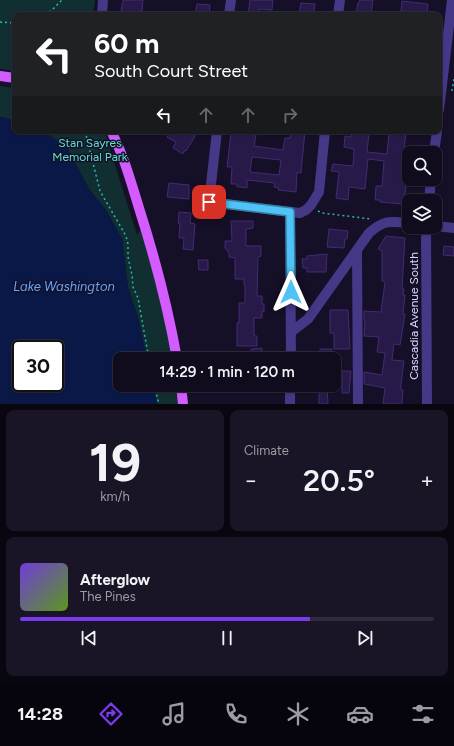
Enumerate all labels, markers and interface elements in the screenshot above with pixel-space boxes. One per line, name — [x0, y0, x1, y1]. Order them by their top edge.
text: 60 m — [94, 26, 159, 60]
icon: left — [28, 28, 80, 80]
text: South Court Street — [94, 60, 248, 82]
icon: left — [153, 104, 175, 126]
icon: ahead — [195, 104, 217, 126]
icon: ahead — [237, 104, 259, 126]
icon: right — [279, 104, 301, 126]
park label: Stan Sayres Memorial Park — [52, 136, 128, 164]
map controls — [402, 146, 442, 234]
button: search — [402, 146, 442, 186]
pin — [192, 185, 226, 219]
icon: arrive — [198, 191, 220, 213]
button: layers — [402, 194, 442, 234]
street label: Cascadia Avenue South — [407, 252, 421, 380]
position arrow — [270, 271, 312, 313]
water label: Lake Washington — [13, 279, 115, 294]
speed limit sign: 30 — [12, 340, 64, 392]
text: 14:29 · 1 min · 120 m — [159, 363, 295, 381]
text: 19 — [89, 432, 141, 494]
text: Climate — [244, 443, 289, 458]
text: 20.5° — [303, 462, 375, 499]
text: − — [244, 467, 258, 494]
text: + — [420, 467, 434, 494]
text: km/h — [100, 489, 130, 504]
text: Afterglow — [80, 571, 150, 589]
text: The Pines — [80, 589, 136, 604]
icon: previous — [78, 627, 100, 649]
icon: pause — [216, 627, 238, 649]
icon: next — [354, 627, 376, 649]
icon: directions — [97, 700, 125, 728]
icon: music — [160, 700, 188, 728]
icon: phone — [222, 700, 250, 728]
icon: climate — [284, 700, 312, 728]
icon: car — [346, 700, 374, 728]
icon: filters — [409, 700, 437, 728]
text: 14:28 — [17, 703, 63, 725]

